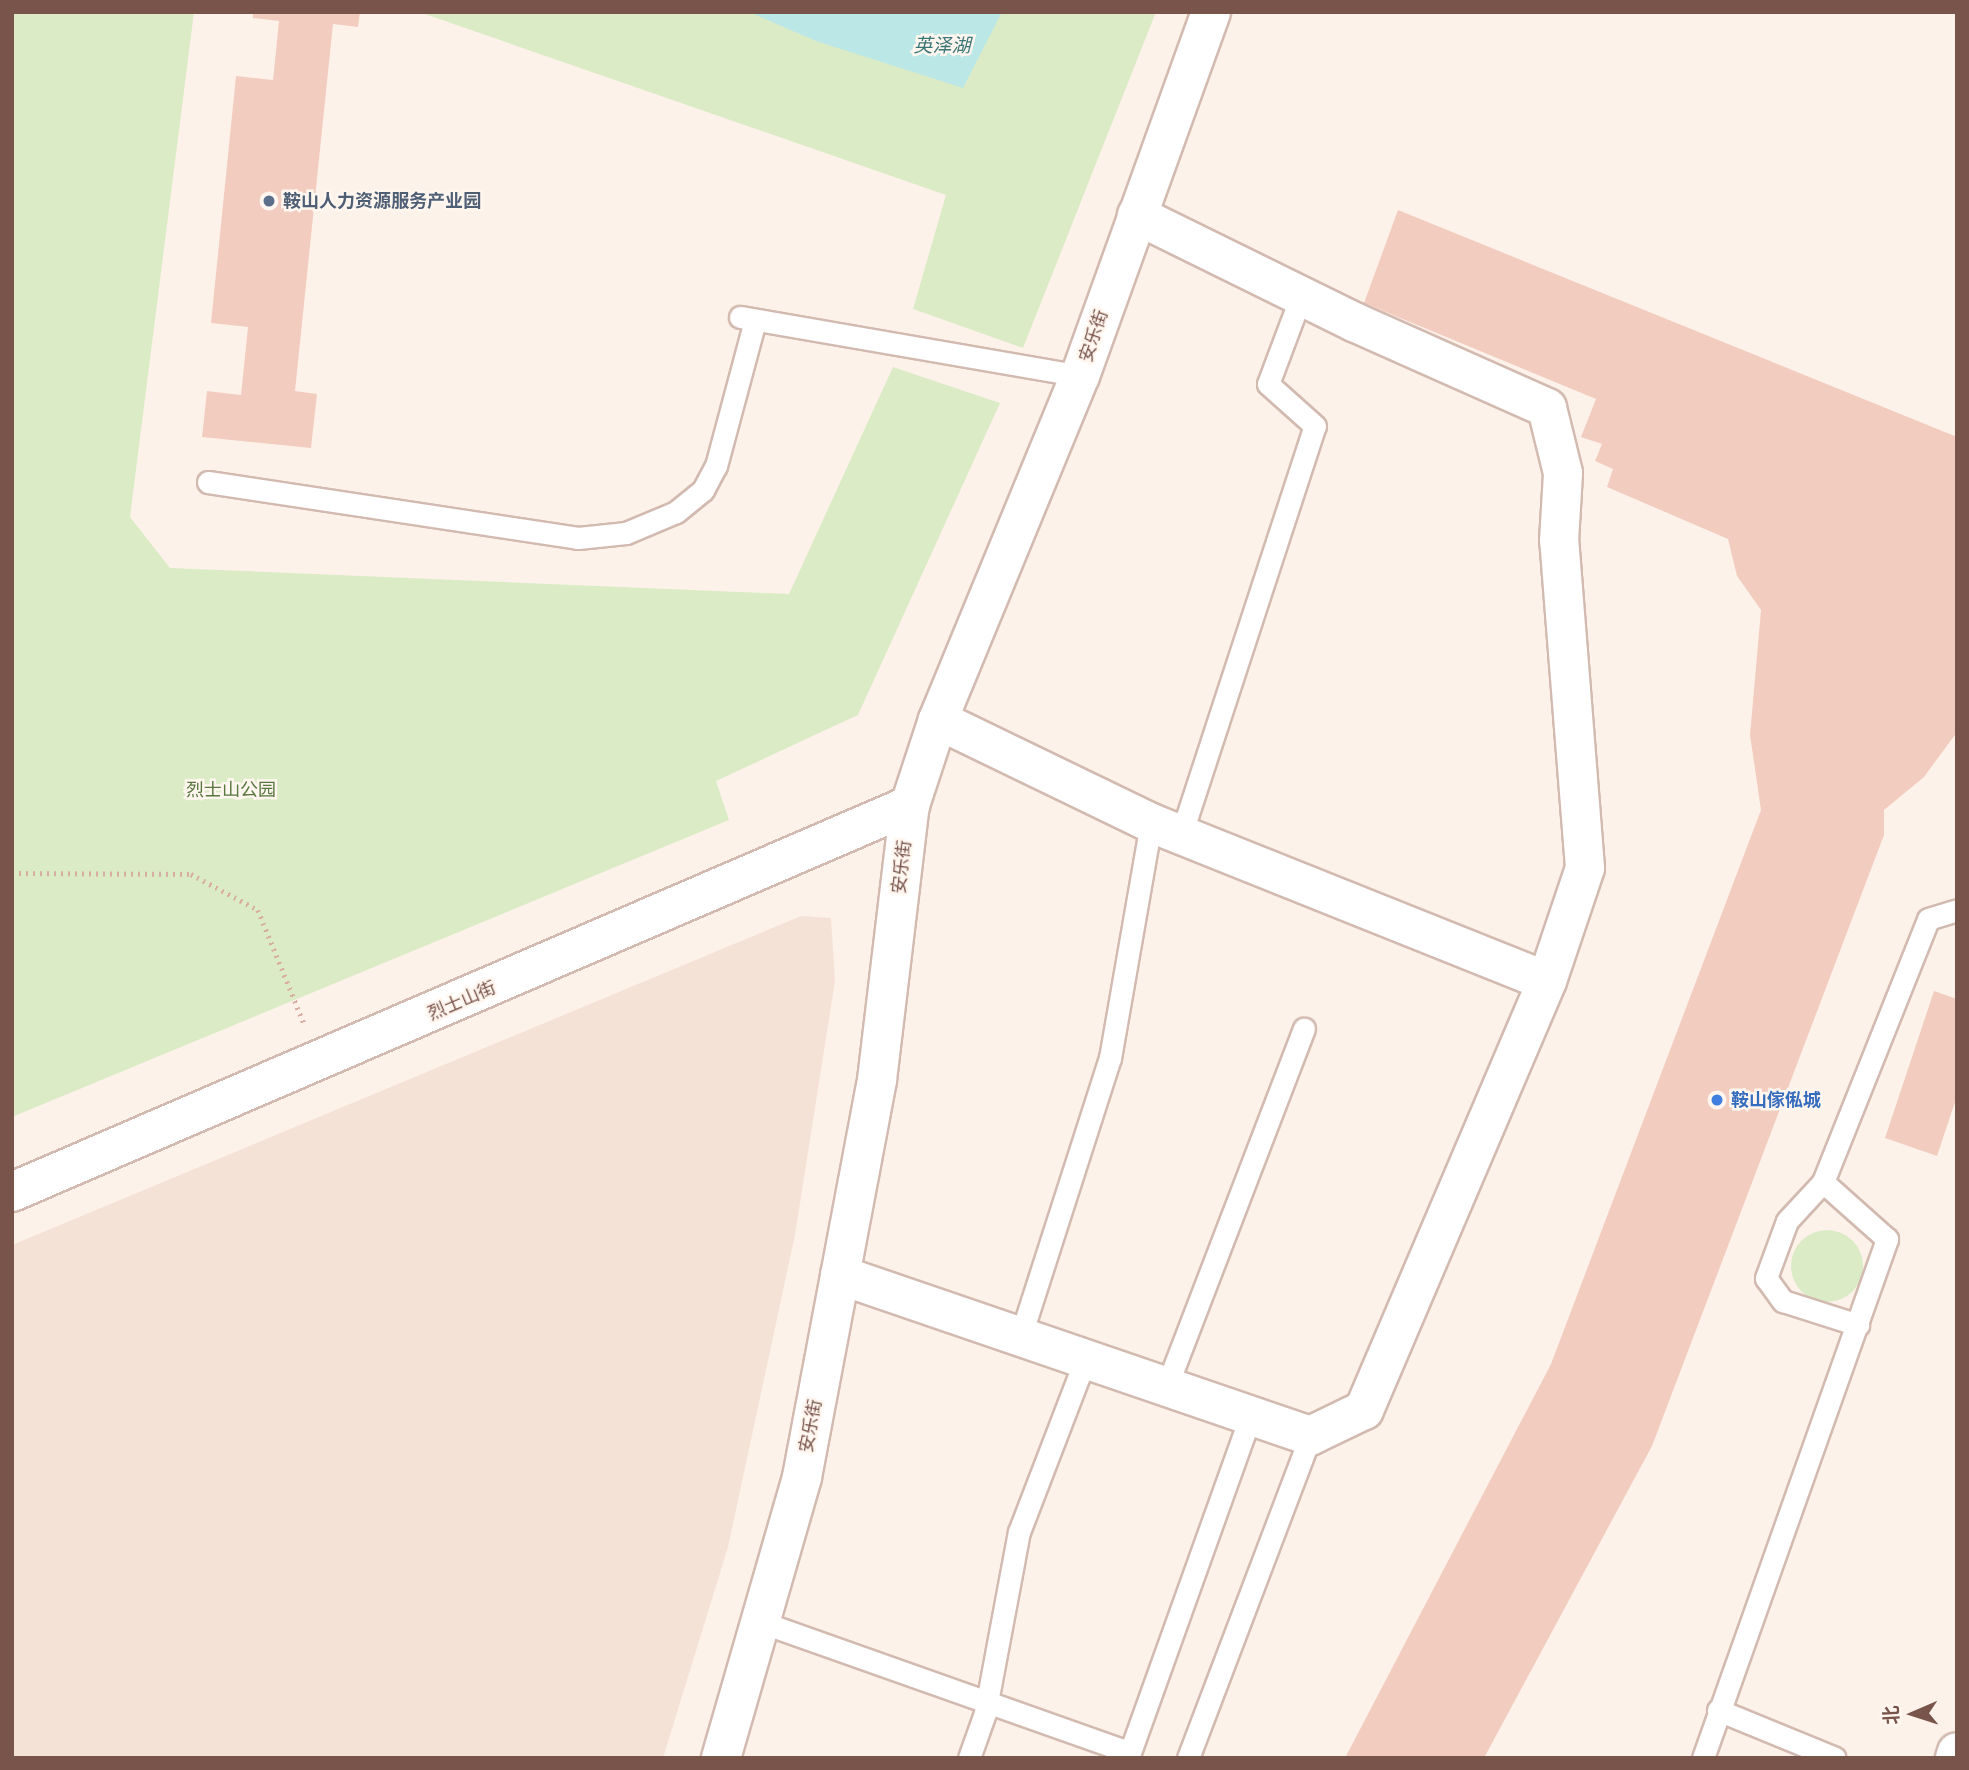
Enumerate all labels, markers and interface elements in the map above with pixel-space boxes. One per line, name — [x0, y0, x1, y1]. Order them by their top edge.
water label: 英泽湖 — [914, 35, 970, 57]
place label: 鞍山人力资源服务产业园 — [283, 190, 481, 212]
marker: 鞍山人力资源服务产业园 — [261, 193, 277, 209]
street label: 安乐街 — [1075, 307, 1113, 365]
park label: 烈士山公园 — [186, 779, 276, 801]
street label: 安乐街 — [888, 839, 916, 895]
street label: 烈士山街 — [425, 977, 499, 1025]
place label: 鞍山傢俬城 — [1731, 1089, 1821, 1111]
marker: 鞍山傢俬城 — [1709, 1092, 1725, 1108]
street label: 安乐街 — [795, 1397, 827, 1455]
north arrow — [1878, 1679, 1948, 1749]
text: 北 — [1881, 1705, 1903, 1725]

